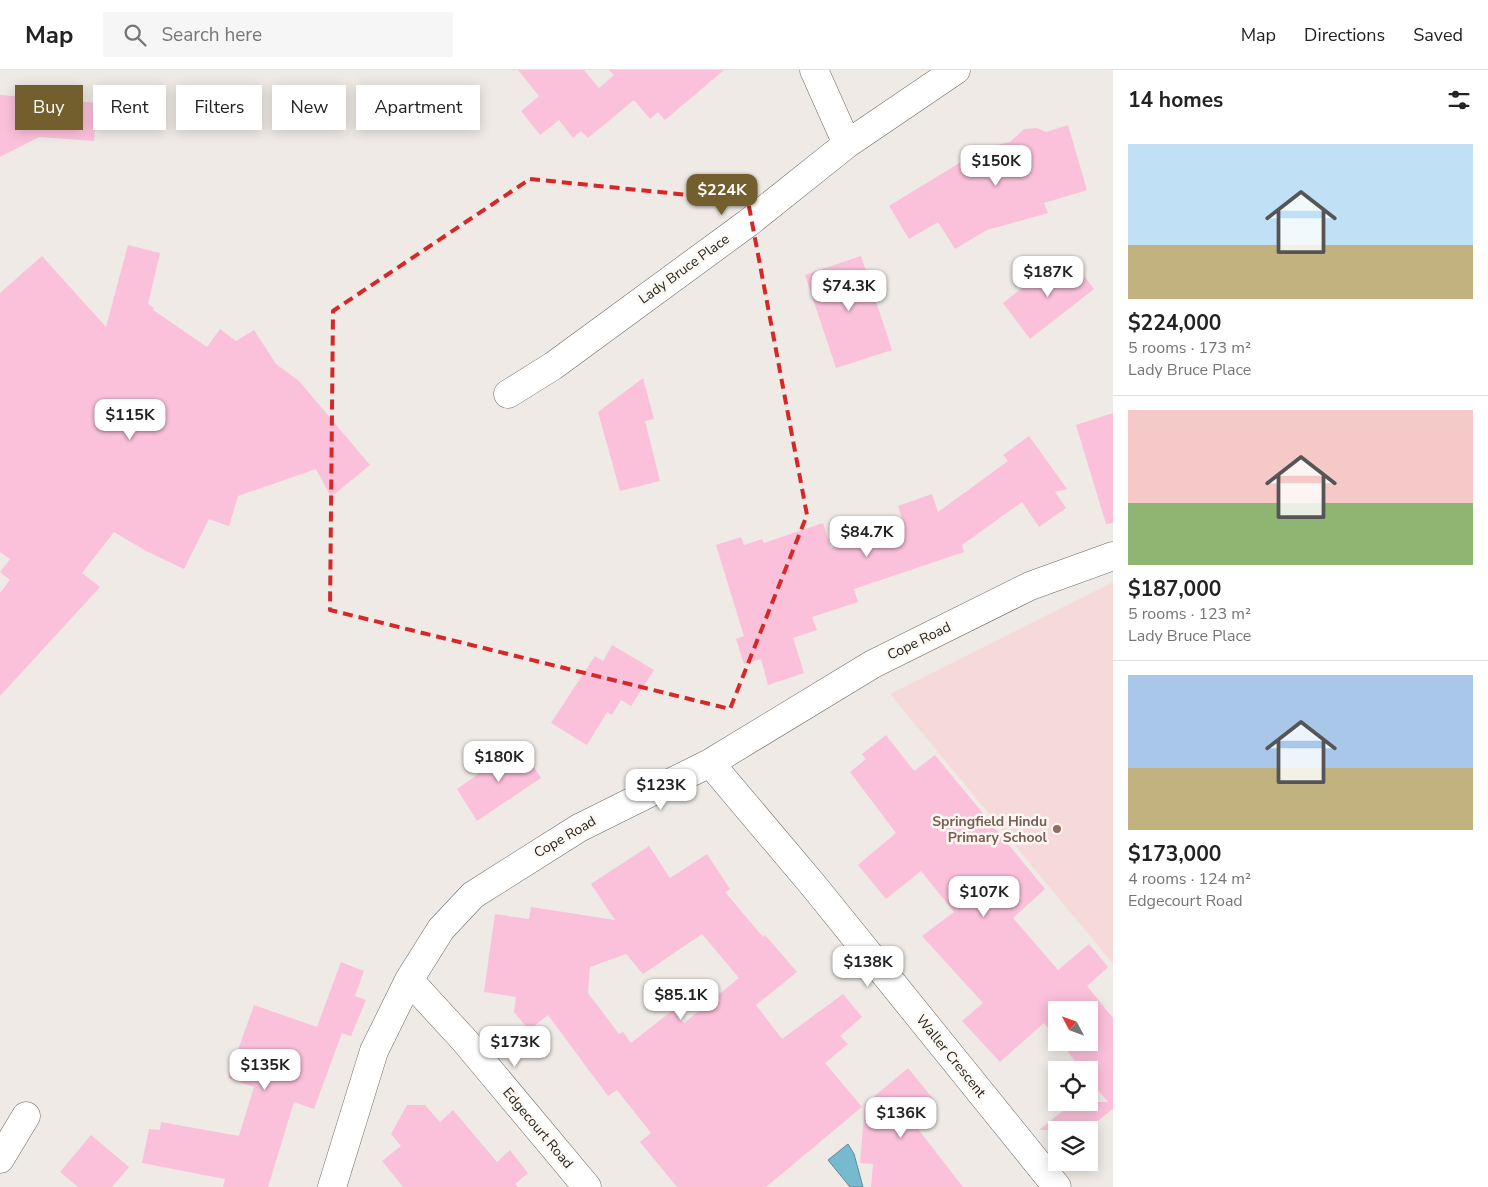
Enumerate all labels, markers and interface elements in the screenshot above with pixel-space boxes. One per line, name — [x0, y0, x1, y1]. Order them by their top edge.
search box — [103, 12, 453, 57]
text: Map — [25, 19, 73, 51]
icon: search — [121, 21, 149, 49]
text: Search here — [161, 22, 262, 48]
text: Map — [1241, 23, 1276, 47]
text: Directions — [1304, 23, 1385, 47]
text: Saved — [1413, 23, 1463, 47]
chip: Buy — [15, 85, 83, 130]
chip: Rent — [93, 85, 166, 130]
chip: Filters — [176, 85, 262, 130]
chip: New — [272, 85, 346, 130]
chip: Apartment — [356, 85, 480, 130]
text: 14 homes — [1128, 86, 1223, 114]
icon: filters — [1445, 86, 1473, 114]
pin: $150K — [961, 144, 1031, 187]
text: $150K — [971, 150, 1021, 172]
pin: $224K — [687, 174, 757, 216]
icon: home — [1256, 177, 1346, 267]
text: $224K — [697, 179, 747, 201]
street label: Lady Bruce Place — [635, 230, 733, 308]
pin: $187K — [1013, 256, 1083, 298]
text: $187K — [1023, 261, 1073, 283]
pin: $74.3K — [808, 270, 890, 312]
text: $74.3K — [823, 275, 876, 297]
text: $224,000 — [1128, 309, 1221, 337]
text: 5 rooms · 173 m² — [1128, 337, 1251, 359]
text: Lady Bruce Place — [1128, 359, 1251, 381]
pin: $115K — [95, 398, 165, 441]
text: $115K — [105, 404, 155, 426]
icon: home — [1256, 442, 1346, 532]
pin: $84.7K — [826, 516, 908, 558]
text: $84.7K — [841, 521, 894, 543]
text: $187,000 — [1128, 575, 1221, 603]
text: 5 rooms · 123 m² — [1128, 603, 1251, 625]
street label: Cope Road — [884, 617, 954, 665]
text: Lady Bruce Place — [1128, 625, 1251, 647]
icon: home — [1256, 707, 1346, 797]
pin: $180K — [464, 740, 534, 783]
text: $180K — [474, 746, 524, 768]
pin: $123K — [626, 768, 696, 811]
text: $123K — [636, 774, 686, 796]
street label: Cope Road — [531, 812, 599, 862]
place label: Springfield Hindu Primary School — [932, 812, 1048, 847]
marker: Springfield Hindu Primary School — [1051, 823, 1063, 835]
text: $173,000 — [1128, 840, 1221, 868]
text: 4 rooms · 124 m² — [1128, 868, 1251, 890]
pin: $107K — [949, 876, 1019, 918]
text: $107K — [959, 881, 1009, 903]
text: Edgecourt Road — [1128, 890, 1243, 912]
pin: $138K — [833, 946, 903, 988]
text: $138K — [843, 951, 893, 973]
pin: $85.1K — [640, 978, 722, 1021]
text: $85.1K — [655, 984, 708, 1006]
north arrow — [1048, 1001, 1098, 1051]
map controls — [1048, 1001, 1098, 1171]
street label: Waller Crescent — [912, 1011, 990, 1101]
pin: $173K — [480, 1026, 550, 1068]
text: $173K — [490, 1031, 540, 1053]
pin: $135K — [230, 1048, 300, 1091]
text: $135K — [240, 1054, 290, 1076]
button: locate — [1048, 1061, 1098, 1111]
street label: Edgecourt Road — [498, 1083, 578, 1173]
pin: $136K — [866, 1096, 936, 1139]
text: $136K — [876, 1102, 926, 1124]
button: layers — [1048, 1121, 1098, 1171]

